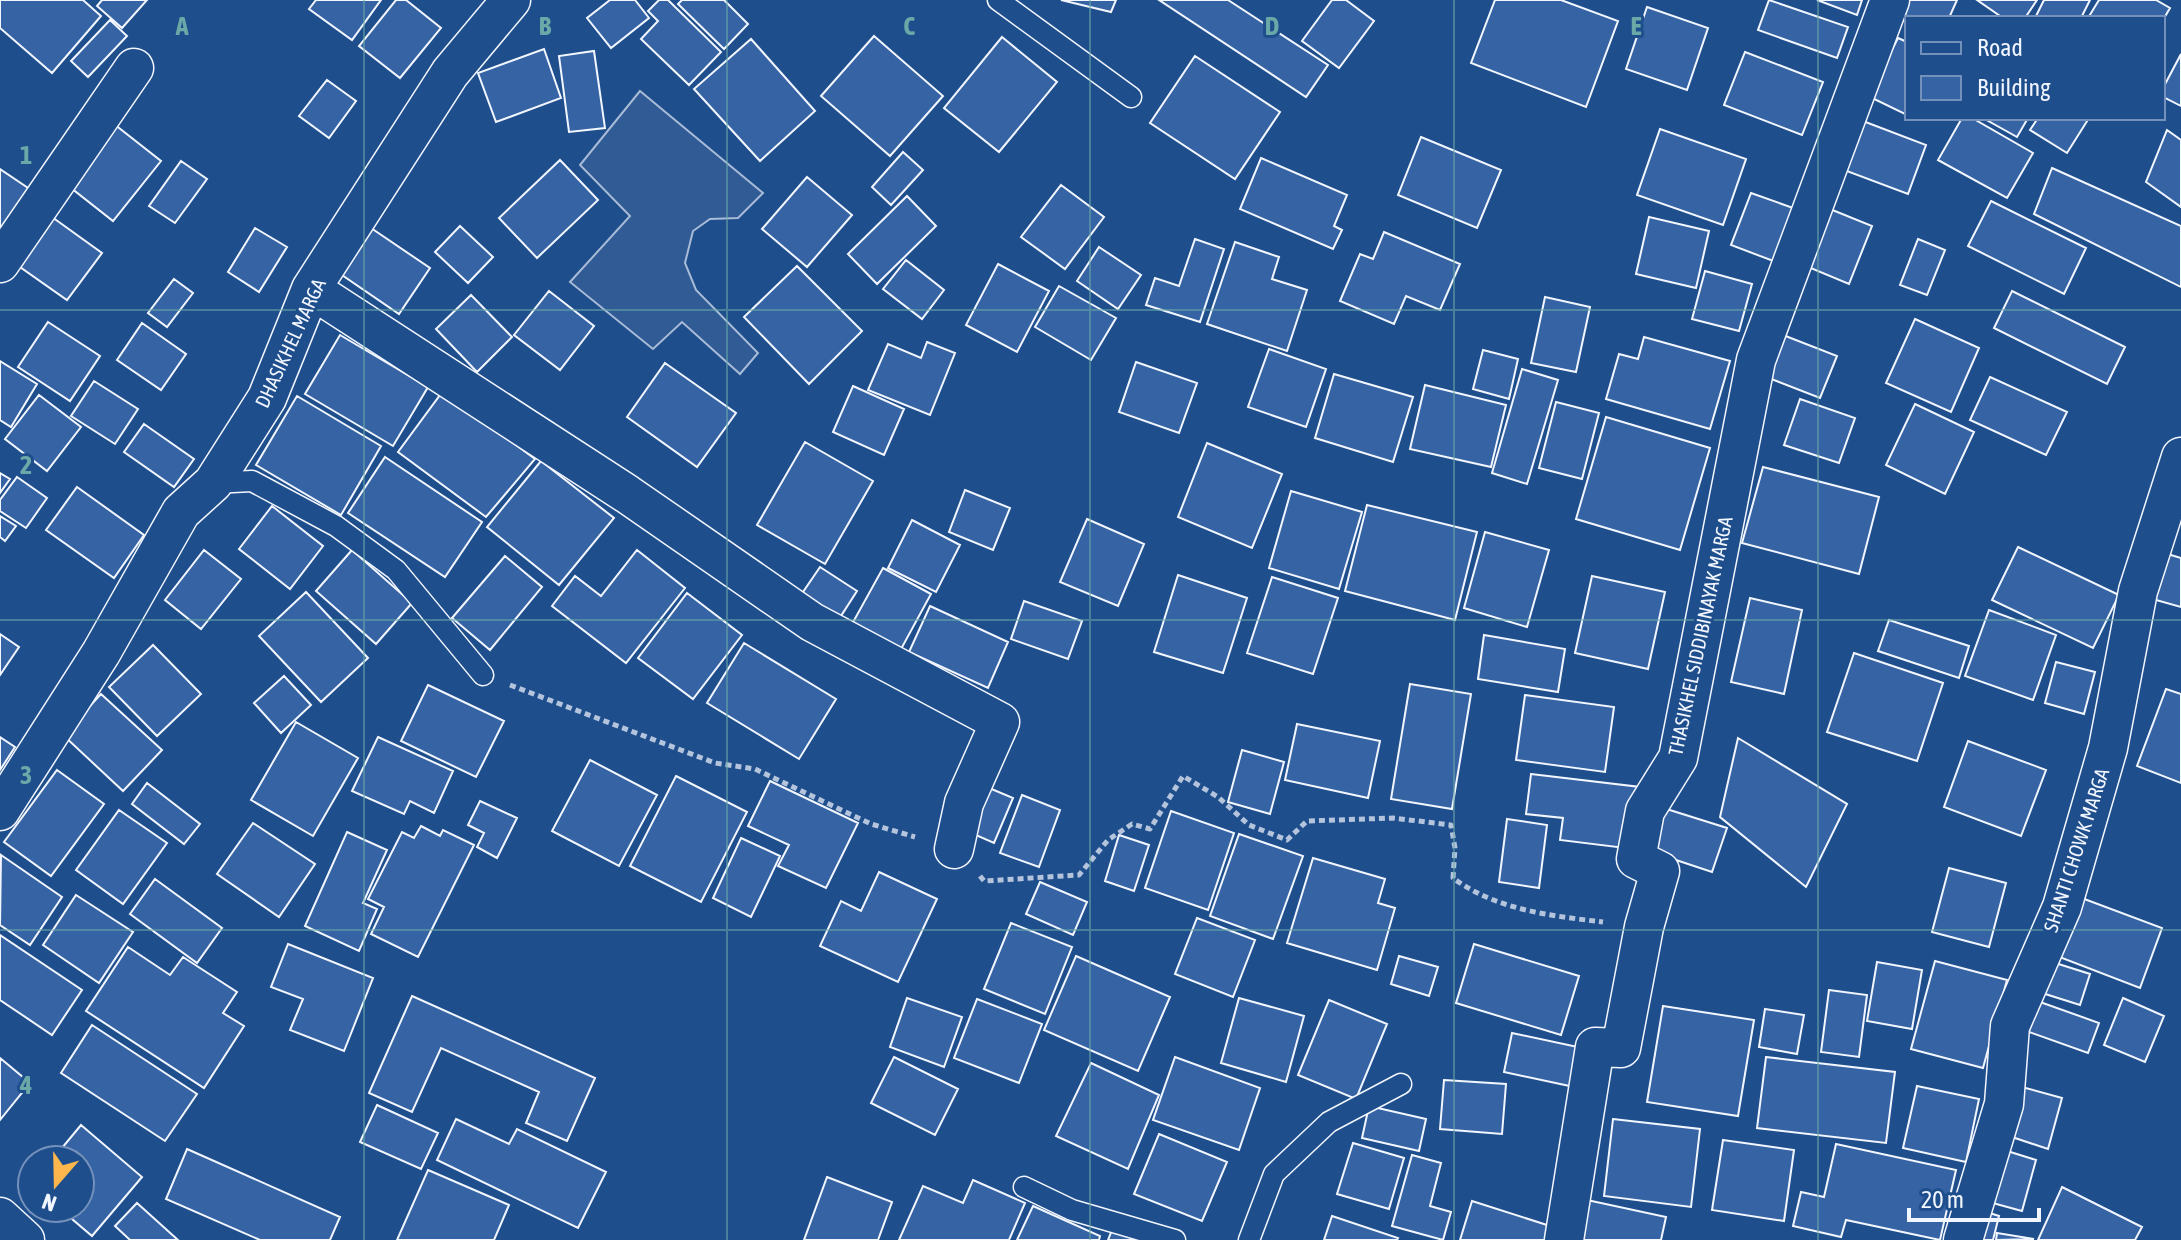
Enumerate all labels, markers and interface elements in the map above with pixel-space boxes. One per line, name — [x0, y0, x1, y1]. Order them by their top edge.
text: A — [175, 11, 189, 41]
text: B — [539, 11, 552, 41]
text: C — [903, 11, 915, 41]
text: D — [1265, 11, 1279, 41]
text: E — [1630, 11, 1642, 41]
legend — [1905, 16, 2165, 120]
text: Road — [1977, 34, 2023, 61]
text: Building — [1977, 74, 2051, 101]
text: 1 — [20, 140, 32, 170]
street label: DHASIKHEL MARGA — [250, 275, 330, 411]
text: 2 — [20, 450, 32, 480]
street label: THASIKHEL SIDDIBINAYAK MARGA — [1663, 514, 1737, 758]
text: 3 — [20, 760, 32, 790]
street label: SHANTI CHOWK MARGA — [2039, 765, 2113, 935]
text: 4 — [19, 1070, 32, 1100]
north arrow — [16, 1144, 96, 1224]
scale bar — [1909, 1172, 2039, 1222]
text: 20 m — [1921, 1186, 1964, 1213]
text: N — [39, 1188, 60, 1217]

